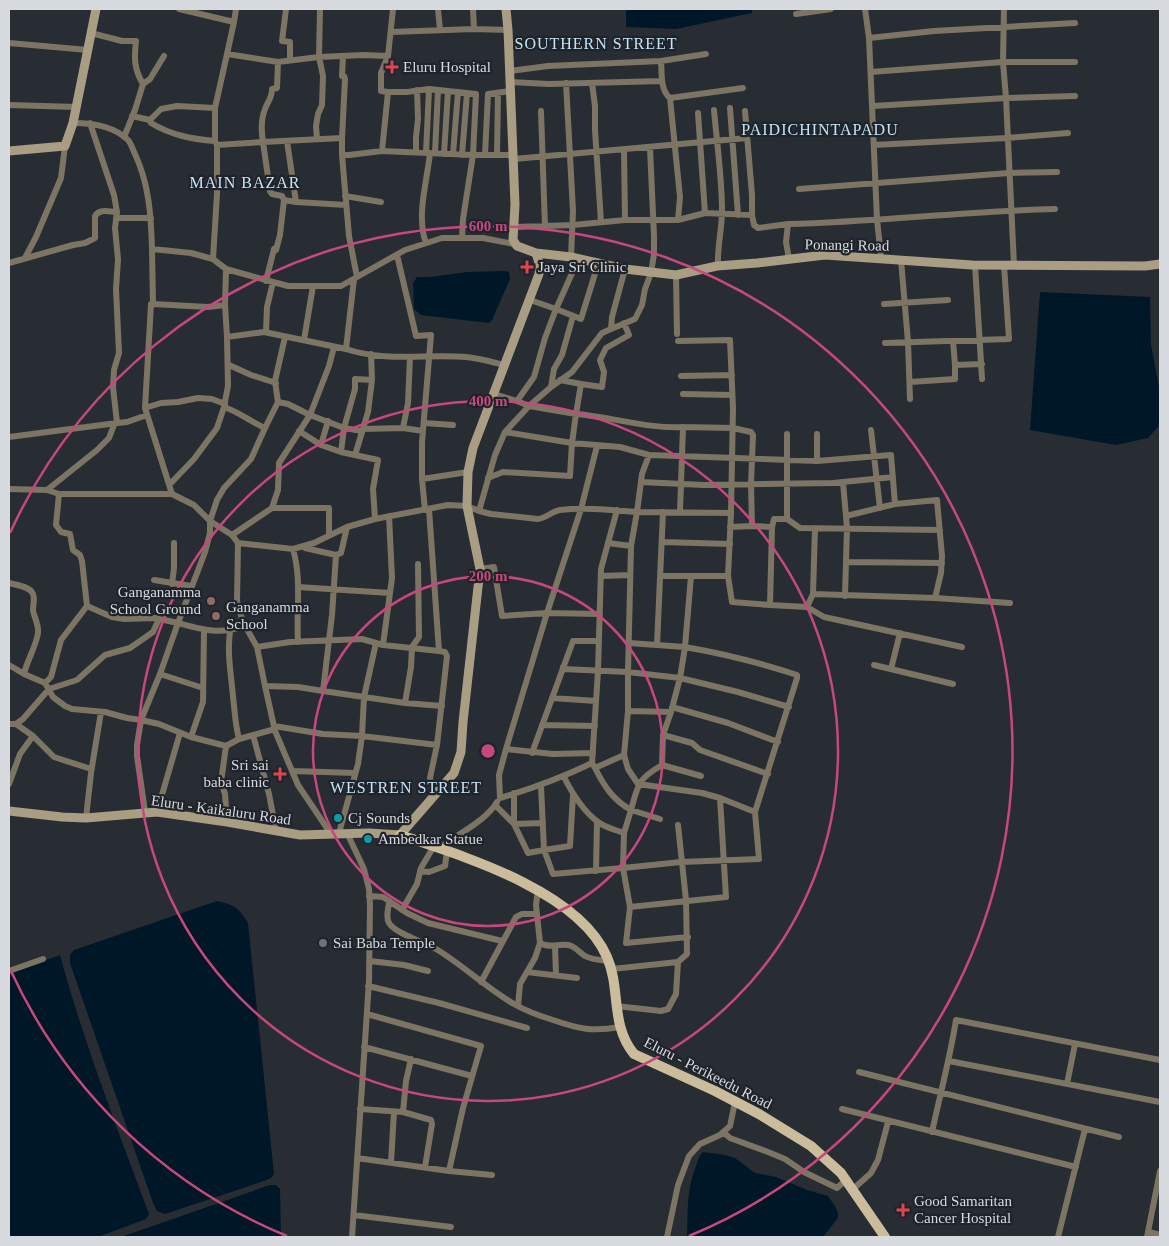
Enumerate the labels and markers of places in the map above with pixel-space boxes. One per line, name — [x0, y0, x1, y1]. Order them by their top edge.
place label: Eluru Hospital — [403, 59, 491, 75]
marker: Eluru Hospital — [385, 60, 399, 74]
place label: Jaya Sri Clinic — [538, 259, 627, 275]
marker: Jaya Sri Clinic — [520, 260, 534, 274]
place label: Ganganamma School Ground — [110, 584, 201, 617]
marker: Ganganamma School Ground — [205, 595, 217, 607]
place label: Ganganamma School — [226, 599, 310, 632]
marker: Ganganamma School — [210, 610, 222, 622]
centre of rings — [479, 742, 497, 760]
place label: Sri sai baba clinic — [204, 757, 269, 790]
marker: Sri sai baba clinic — [273, 767, 287, 781]
place label: Cj Sounds — [348, 810, 410, 826]
marker: Cj Sounds — [332, 812, 344, 824]
place label: Ambedkar Statue — [378, 831, 483, 847]
marker: Ambedkar Statue — [362, 833, 374, 845]
place label: Sai Baba Temple — [333, 935, 435, 951]
marker: Sai Baba Temple — [317, 937, 329, 949]
place label: Good Samaritan Cancer Hospital — [914, 1193, 1012, 1226]
marker: Good Samaritan Cancer Hospital — [896, 1203, 910, 1217]

